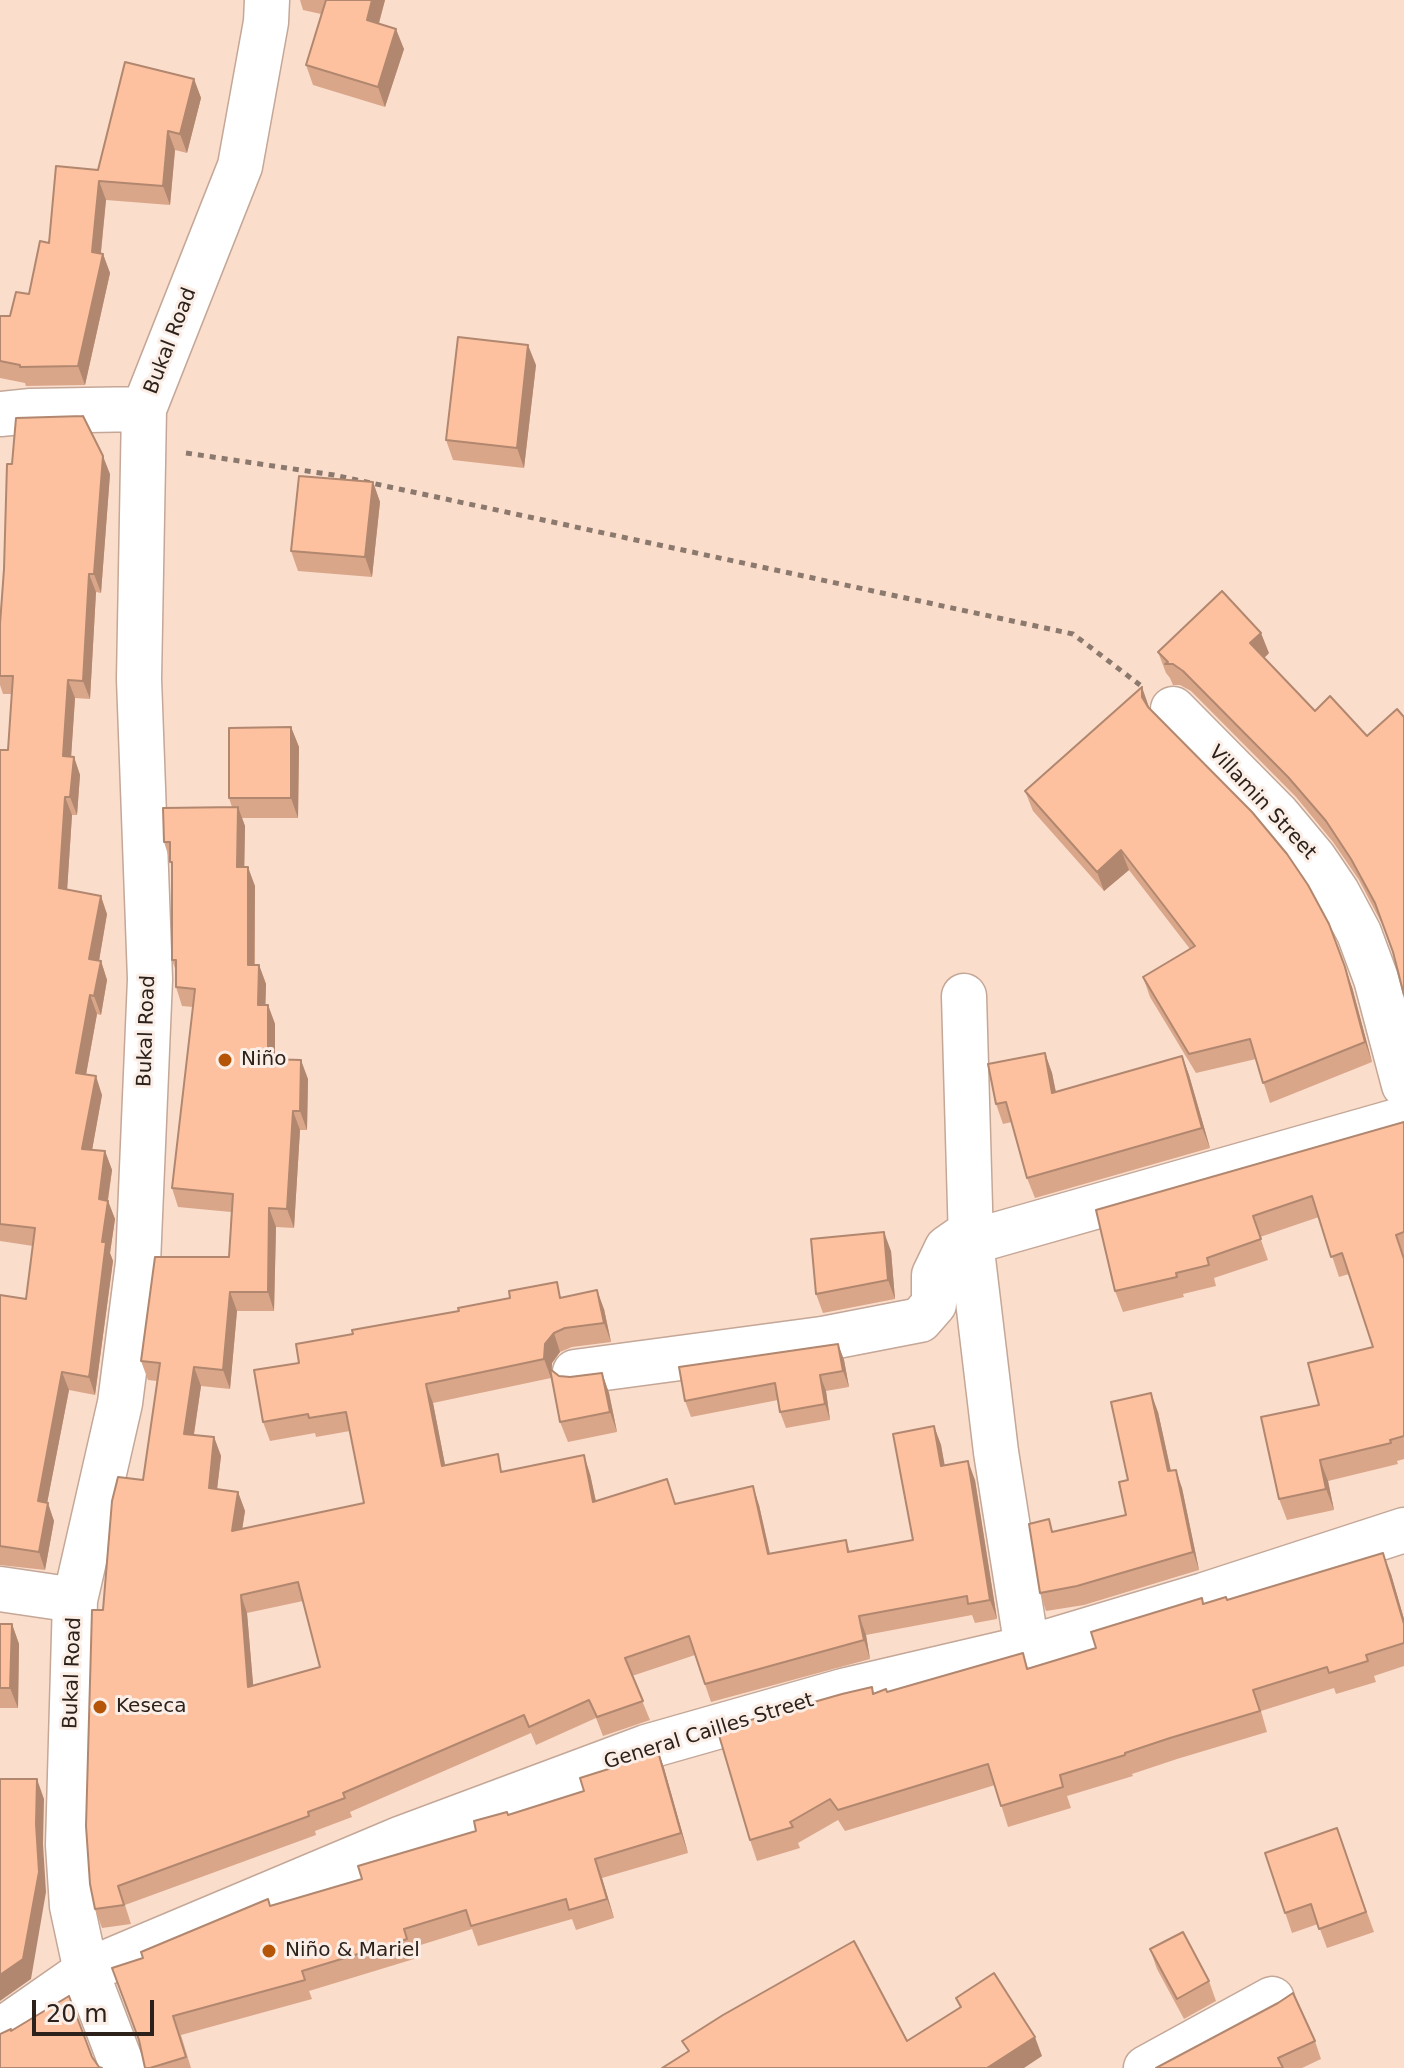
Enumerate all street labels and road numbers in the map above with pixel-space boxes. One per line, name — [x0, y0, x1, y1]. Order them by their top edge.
street label: Bukal Road — [140, 284, 202, 398]
street label: Villamin Street — [1203, 741, 1321, 865]
street label: Bukal Road — [133, 975, 161, 1087]
street label: Bukal Road — [59, 1617, 87, 1729]
street label: General Cailles Street — [601, 1689, 817, 1775]

